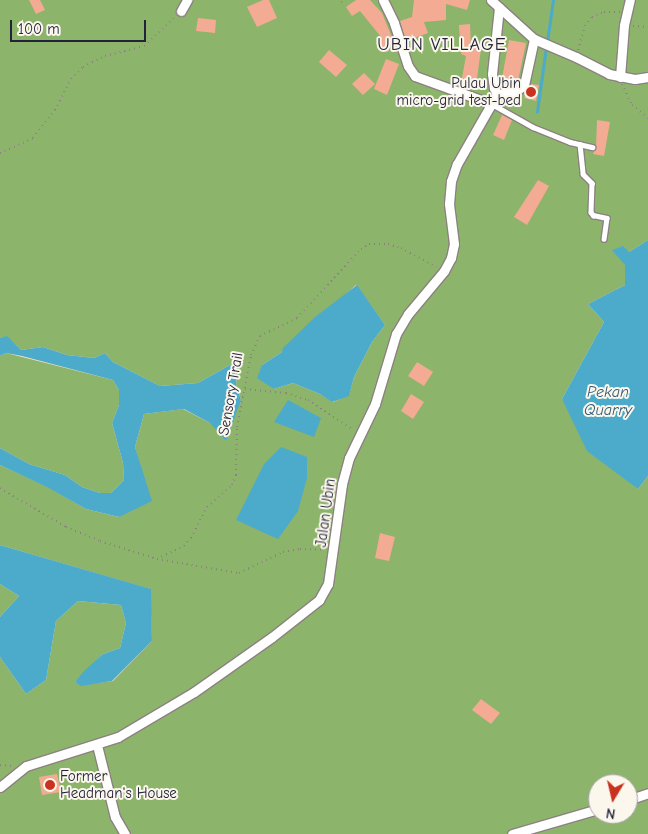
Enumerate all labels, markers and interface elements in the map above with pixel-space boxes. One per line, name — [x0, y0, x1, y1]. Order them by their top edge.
scale bar — [12, 10, 149, 42]
text: 100 m — [18, 20, 60, 38]
district label: UBIN VILLAGE — [376, 34, 508, 56]
place label: Pulau Ubin micro-grid test-bed — [397, 74, 521, 109]
marker: Pulau Ubin micro-grid test-bed — [525, 86, 537, 98]
street label: Sensory Trail — [215, 351, 247, 437]
water label: Pekan Quarry — [584, 382, 632, 420]
street label: Jalan Ubin — [312, 478, 340, 548]
place label: Former Headman's House — [60, 767, 177, 802]
north arrow — [588, 774, 638, 824]
marker: Former Headman's House — [44, 779, 56, 791]
text: N — [605, 804, 617, 822]

